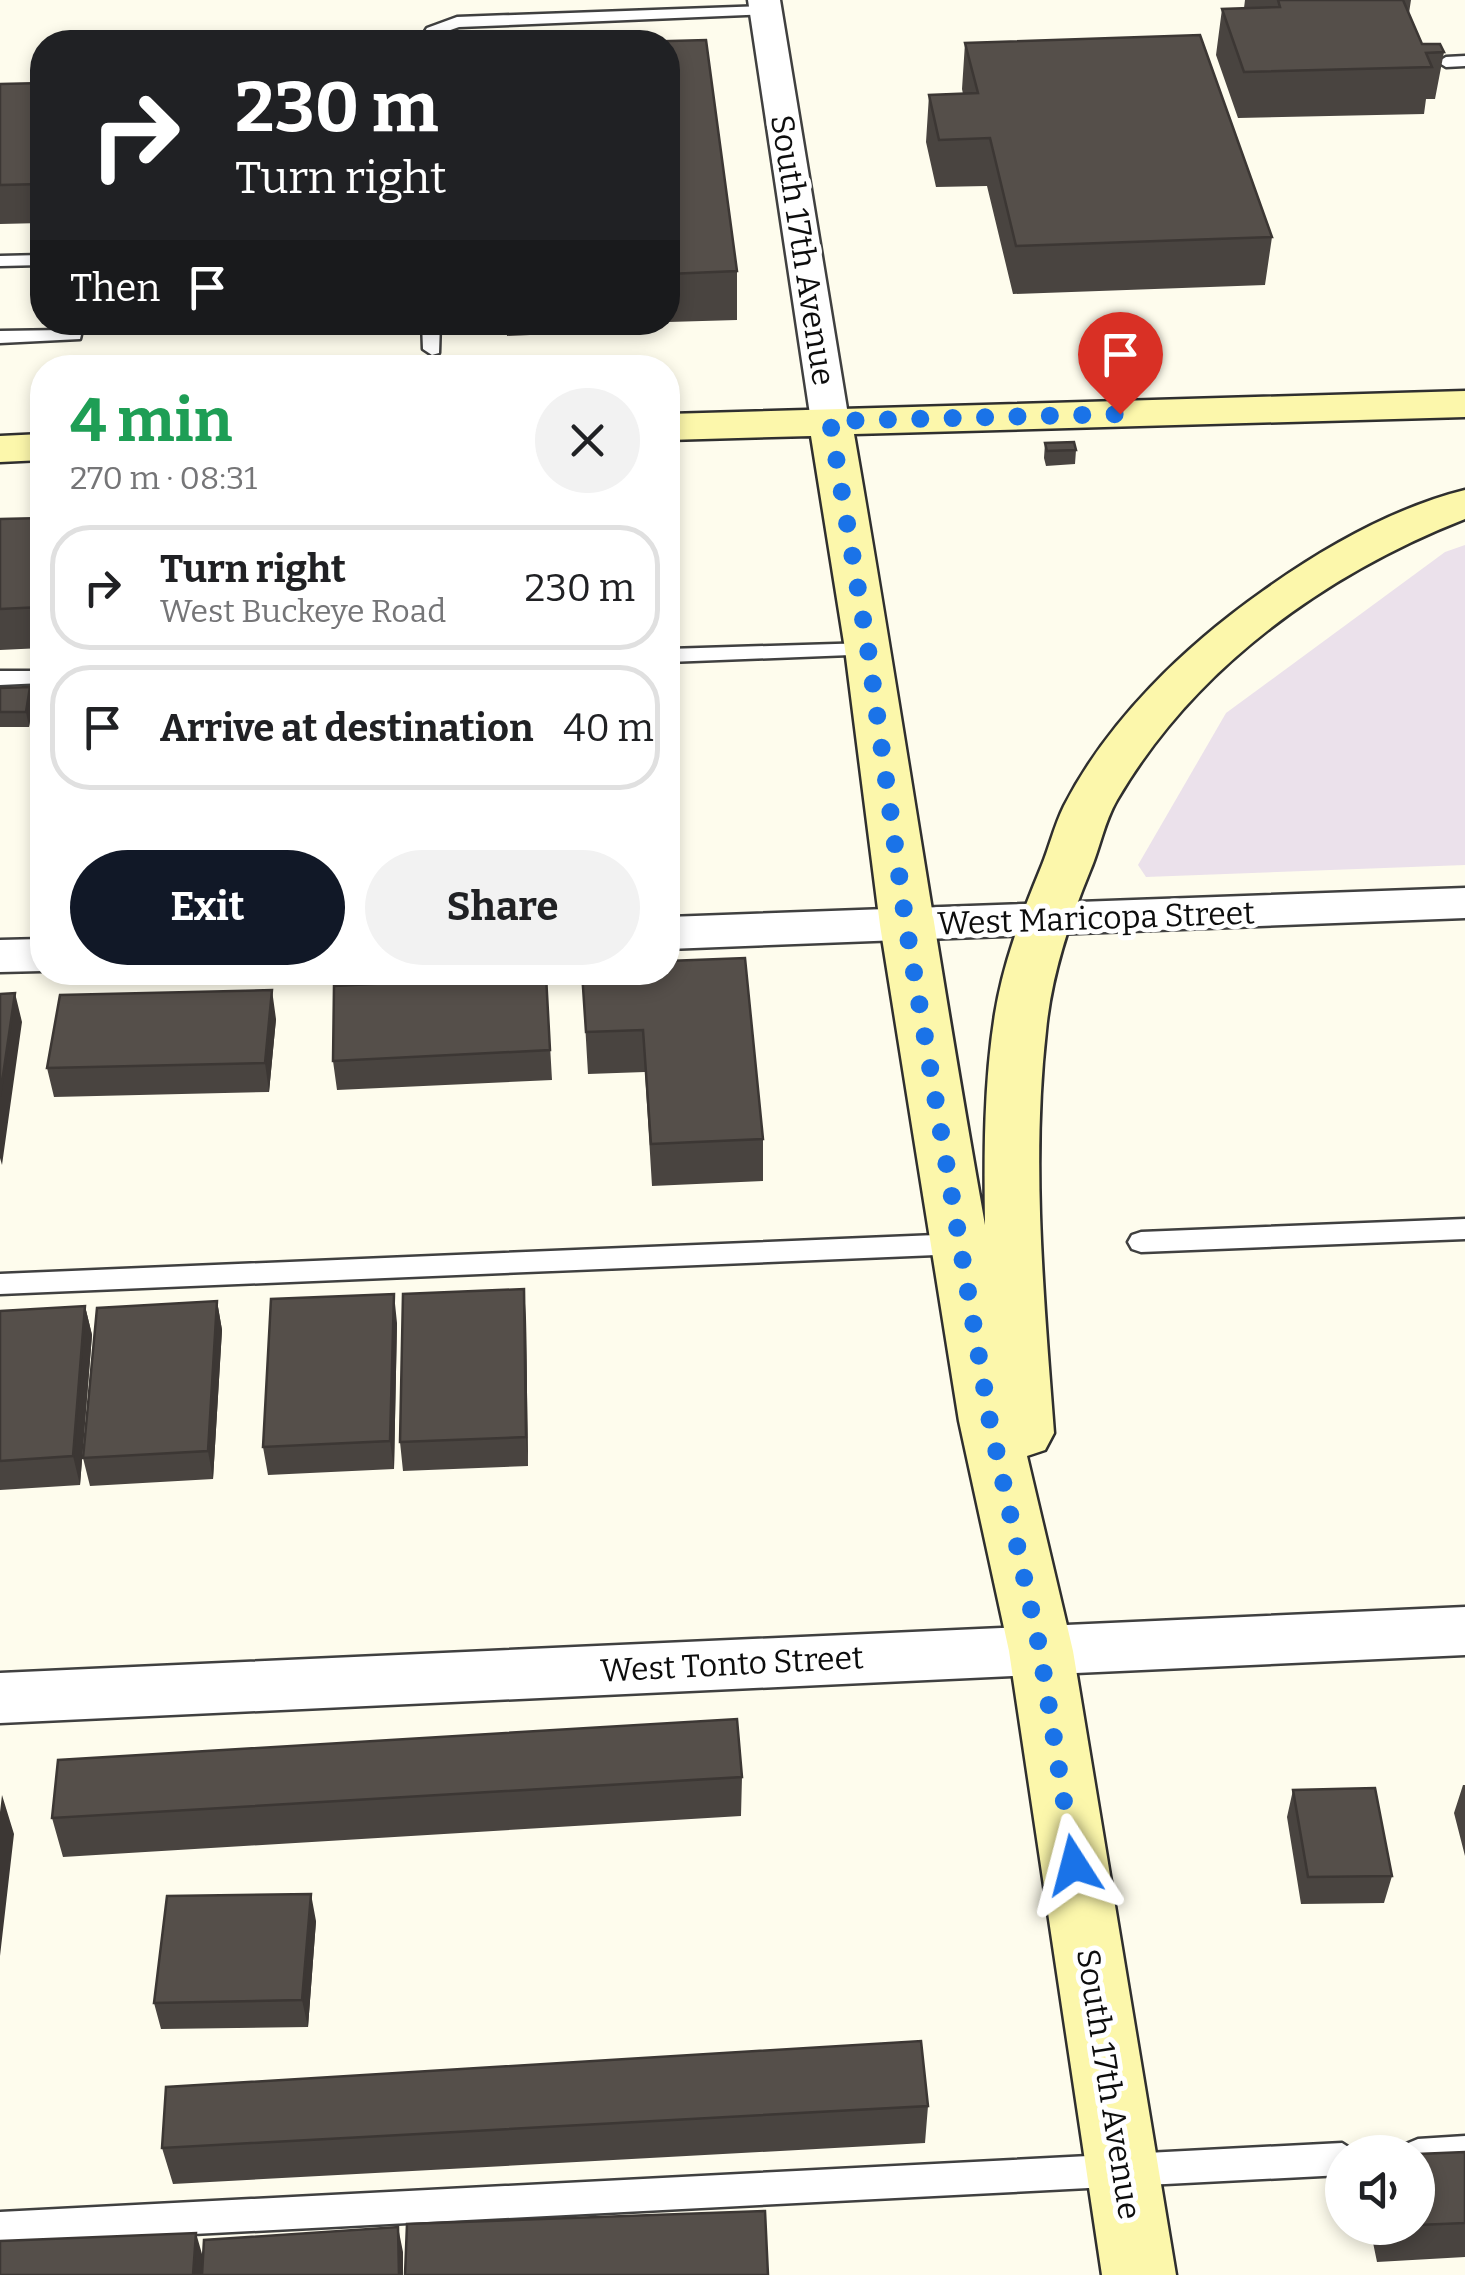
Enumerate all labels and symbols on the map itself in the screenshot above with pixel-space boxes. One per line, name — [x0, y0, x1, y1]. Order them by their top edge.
street label: South 17th Avenue — [763, 112, 843, 388]
pin — [1078, 312, 1163, 415]
street label: West Maricopa Street — [937, 893, 1256, 943]
street label: West Tonto Street — [600, 1638, 865, 1690]
position arrow — [1022, 1813, 1126, 1917]
street label: South 17th Avenue — [1069, 1946, 1149, 2222]

